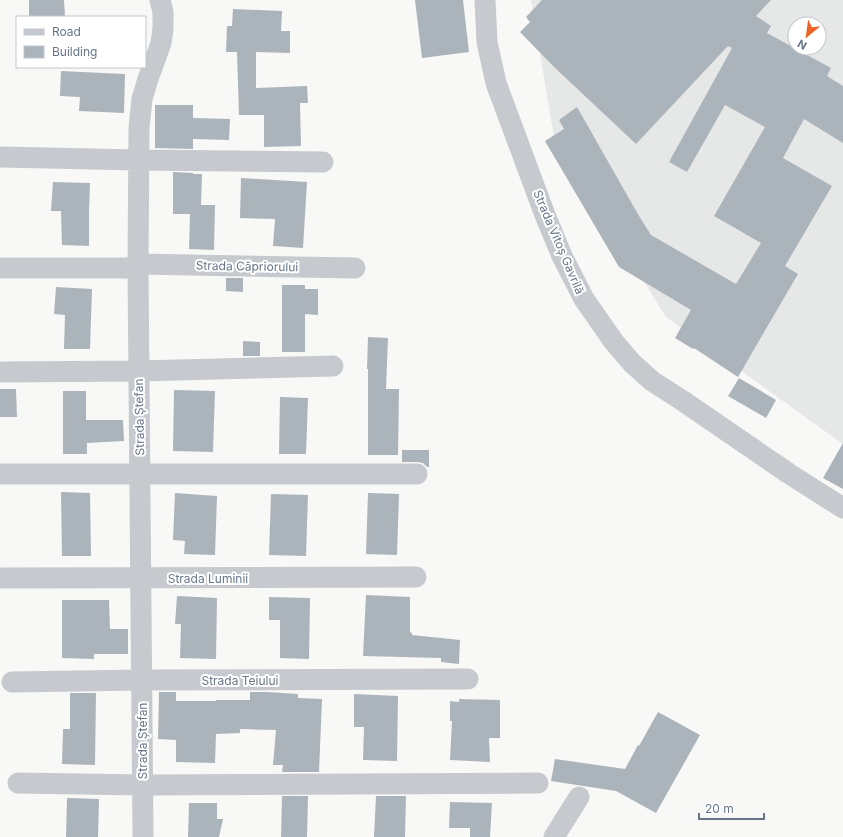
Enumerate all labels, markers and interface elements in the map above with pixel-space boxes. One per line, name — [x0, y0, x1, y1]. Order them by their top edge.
legend — [16, 16, 146, 68]
north arrow — [787, 16, 827, 56]
text: Road — [52, 24, 81, 39]
text: N — [795, 37, 809, 53]
text: Building — [52, 44, 97, 59]
street label: Strada Vitoș Gavrilă — [530, 188, 588, 296]
street label: Strada Căpriorului — [196, 258, 298, 274]
street label: Strada Ștefan — [131, 378, 147, 456]
street label: Strada Luminii — [168, 571, 248, 586]
street label: Strada Teiului — [201, 673, 279, 688]
street label: Strada Ștefan — [135, 703, 150, 779]
scale bar — [699, 795, 764, 821]
text: 20 m — [705, 801, 734, 816]

